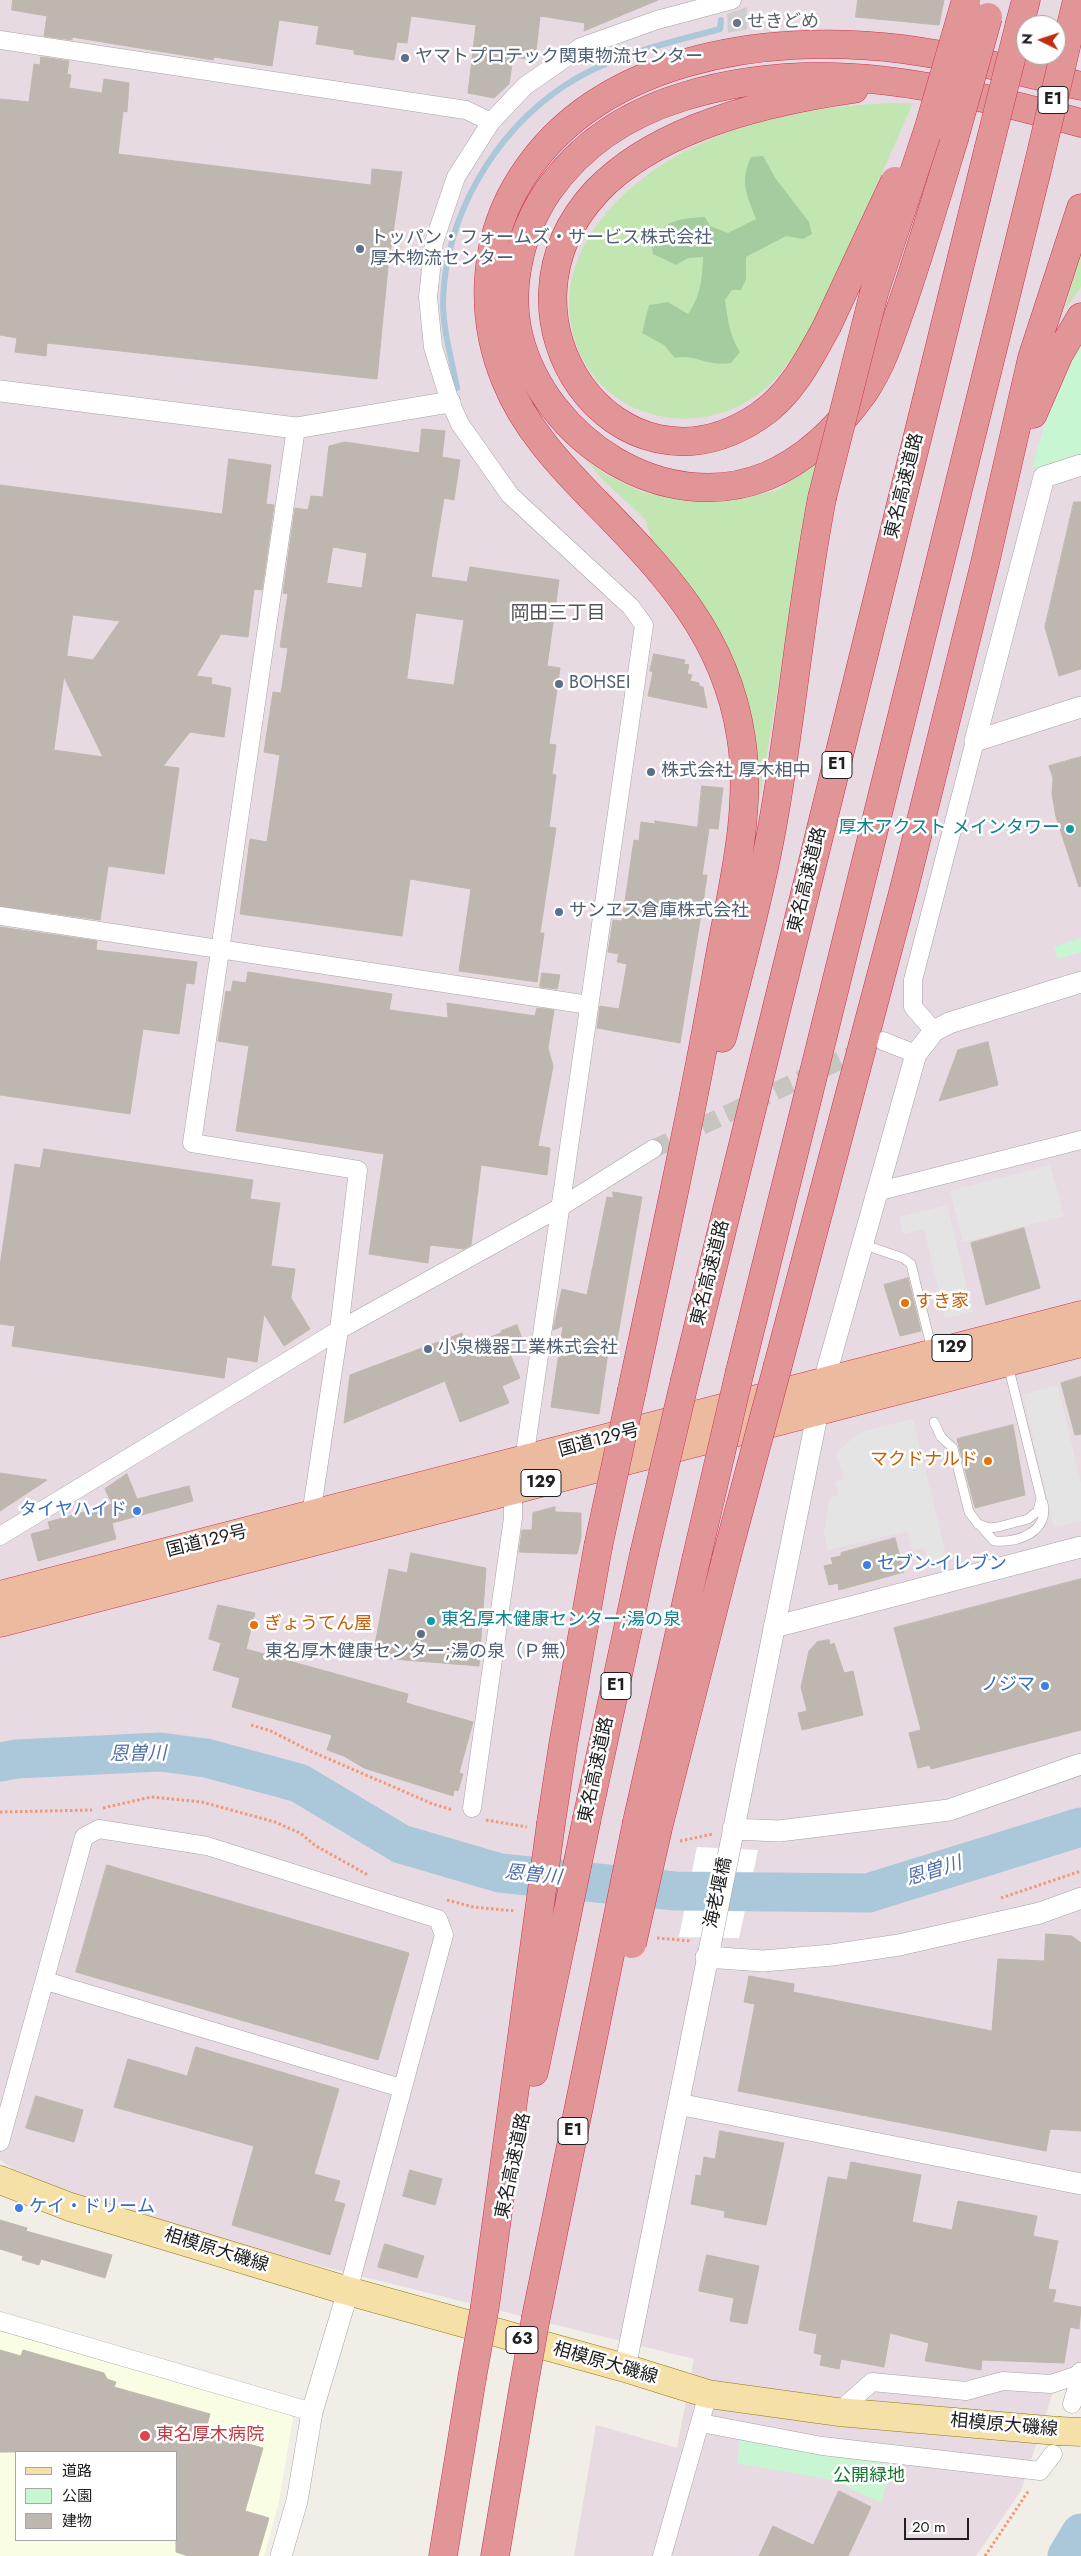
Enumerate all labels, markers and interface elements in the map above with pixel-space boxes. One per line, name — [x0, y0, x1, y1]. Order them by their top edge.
place label: せきどめ — [747, 12, 819, 34]
north arrow — [1016, 15, 1066, 65]
marker: せきどめ — [731, 17, 743, 29]
text: N — [1017, 33, 1037, 45]
place label: ヤマトプロテック関東物流センター — [415, 47, 703, 69]
marker: ヤマトプロテック関東物流センター — [399, 52, 411, 64]
road number: E1 — [1038, 86, 1068, 114]
place label: トッパン・フォームズ・サービス株式会社 厚木物流センター — [370, 228, 712, 270]
marker: トッパン・フォームズ・サービス株式会社 厚木物流センター — [354, 243, 366, 255]
street label: 東名高速道路 — [881, 431, 929, 541]
district label: 岡田三丁目 — [511, 603, 605, 625]
place label: BOHSEI — [569, 673, 630, 695]
marker: BOHSEI — [553, 678, 565, 690]
road number: E1 — [822, 752, 852, 778]
place label: 株式会社 厚木相中 — [661, 761, 810, 783]
marker: 株式会社 厚木相中 — [645, 766, 657, 778]
place label: 厚木アクスト メインタワー — [839, 818, 1060, 840]
marker: 厚木アクスト メインタワー — [1064, 823, 1076, 835]
street label: 東名高速道路 — [784, 825, 832, 935]
place label: サンヱス倉庫株式会社 — [569, 901, 749, 923]
marker: サンヱス倉庫株式会社 — [553, 906, 565, 918]
street label: 東名高速道路 — [687, 1218, 735, 1328]
place label: すき家 — [915, 1292, 969, 1314]
marker: すき家 — [899, 1297, 911, 1309]
road number: 129 — [932, 1335, 972, 1362]
place label: 小泉機器工業株式会社 — [438, 1338, 618, 1360]
marker: 小泉機器工業株式会社 — [422, 1343, 434, 1355]
street label: 国道129号 — [556, 1420, 642, 1462]
place label: マクドナルド — [870, 1450, 978, 1472]
marker: マクドナルド — [982, 1455, 994, 1467]
road number: 129 — [521, 1470, 561, 1496]
place label: タイヤハイド — [19, 1500, 127, 1522]
marker: タイヤハイド — [131, 1505, 143, 1517]
street label: 国道129号 — [164, 1522, 250, 1562]
place label: セブン-イレブン — [877, 1554, 1007, 1576]
marker: セブン-イレブン — [861, 1559, 873, 1571]
place label: 東名厚木健康センター;湯の泉 — [441, 1610, 681, 1632]
place label: ぎょうてん屋 — [264, 1614, 372, 1636]
marker: 東名厚木健康センター;湯の泉 — [425, 1615, 437, 1627]
marker: ぎょうてん屋 — [248, 1619, 260, 1631]
marker: 東名厚木健康センター;湯の泉（Ｐ無） — [415, 1628, 427, 1640]
place label: 東名厚木健康センター;湯の泉（Ｐ無） — [265, 1642, 577, 1664]
road number: E1 — [601, 1672, 631, 1700]
place label: ノジマ — [981, 1675, 1035, 1697]
marker: ノジマ — [1039, 1680, 1051, 1692]
street label: 東名高速道路 — [575, 1715, 619, 1825]
water label: 恩曽川 — [109, 1743, 167, 1767]
water label: 恩曽川 — [903, 1853, 965, 1891]
street label: 海老堰橋 — [701, 1856, 737, 1930]
water label: 恩曽川 — [503, 1862, 563, 1890]
street label: 東名高速道路 — [492, 2111, 536, 2221]
road number: E1 — [558, 2118, 588, 2144]
place label: ケイ・ドリーム — [29, 2197, 155, 2219]
marker: ケイ・ドリーム — [13, 2202, 25, 2214]
street label: 相模原大磯線 — [161, 2225, 271, 2277]
road number: 63 — [506, 2326, 538, 2354]
street label: 相模原大磯線 — [550, 2339, 660, 2389]
street label: 相模原大磯線 — [949, 2411, 1059, 2441]
place label: 東名厚木病院 — [156, 2425, 264, 2447]
marker: 東名厚木病院 — [138, 2429, 152, 2443]
legend — [15, 2451, 178, 2541]
text: 道路 — [62, 2460, 92, 2482]
park label: 公開緑地 — [833, 2466, 905, 2488]
text: 公園 — [62, 2485, 92, 2507]
scale bar — [906, 2508, 971, 2540]
text: 建物 — [62, 2510, 92, 2532]
text: 20 m — [912, 2516, 946, 2538]

